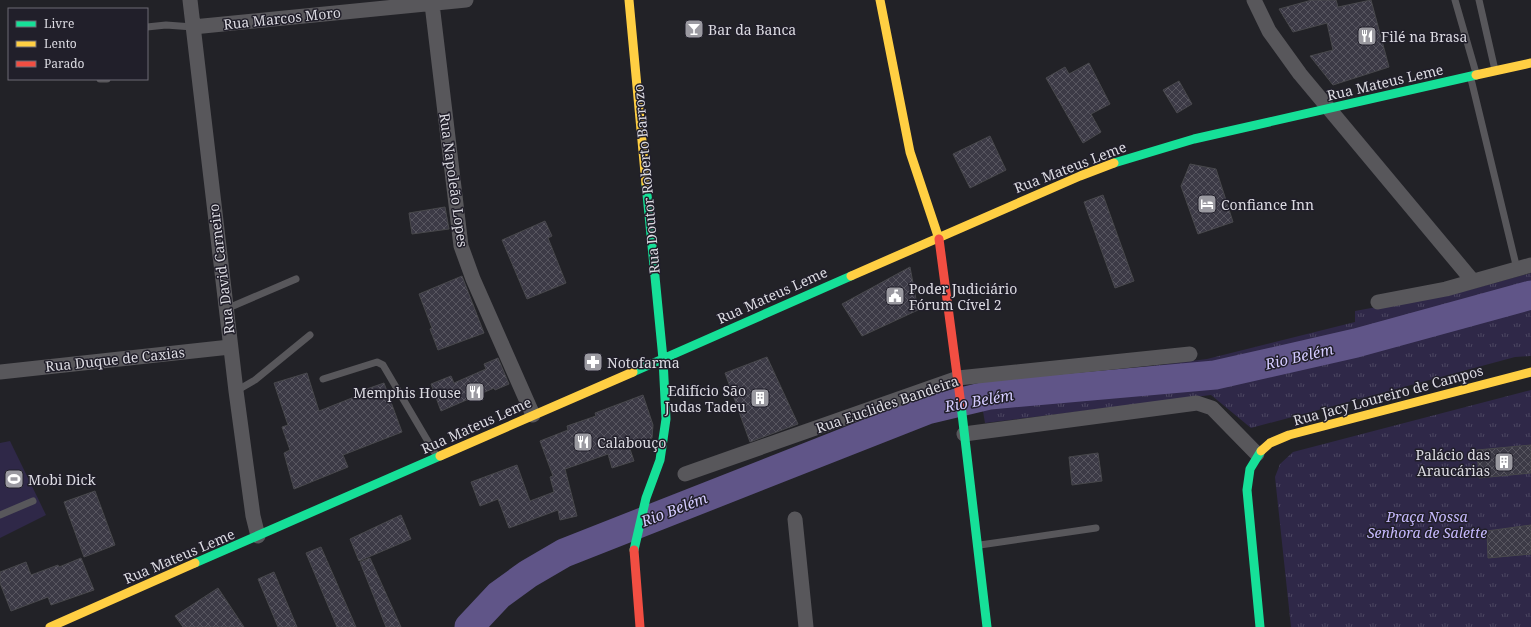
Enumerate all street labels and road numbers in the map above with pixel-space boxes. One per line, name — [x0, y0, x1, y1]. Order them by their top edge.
street label: Rua Marcos Moro — [222, 2, 342, 34]
street label: Rua Mateus Leme — [1325, 59, 1445, 105]
street label: Rua Doutor Roberto Barrozo — [628, 83, 664, 275]
street label: Rua Napoleão Lopes — [435, 112, 473, 248]
street label: Rua Mateus Leme — [1011, 137, 1129, 197]
street label: Rua David Carneiro — [204, 203, 238, 335]
street label: Rua Mateus Leme — [714, 262, 830, 328]
street label: Rua Duque de Caxias — [44, 342, 186, 376]
street label: Rua Jacy Loureiro de Campos — [1291, 360, 1485, 430]
street label: Rua Euclides Bandeira — [813, 371, 961, 437]
street label: Rua Mateus Leme — [418, 392, 534, 458]
street label: Rua Mateus Leme — [121, 524, 237, 588]

